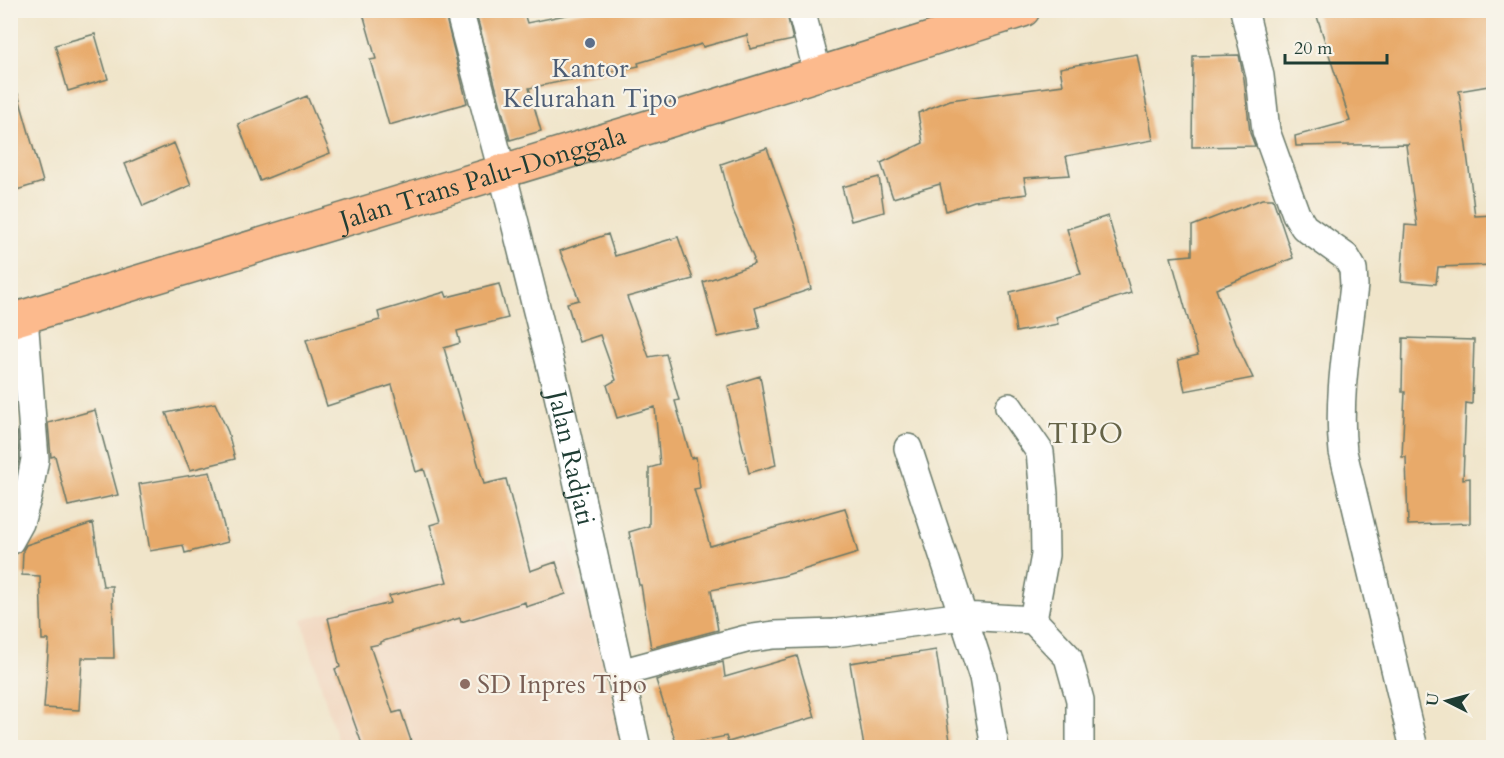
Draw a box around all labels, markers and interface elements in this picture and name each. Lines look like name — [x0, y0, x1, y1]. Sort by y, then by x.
scale bar — [1285, 27, 1387, 65]
marker: Kantor Kelurahan Tipo — [583, 36, 597, 50]
text: 20 m — [1294, 36, 1333, 61]
place label: Kantor Kelurahan Tipo — [503, 51, 677, 116]
street label: Jalan Trans Palu-Donggala — [332, 118, 630, 239]
street label: Jalan Radjati — [539, 383, 604, 529]
district label: TIPO — [1048, 415, 1124, 453]
place label: SD Inpres Tipo — [477, 667, 647, 702]
north arrow — [1417, 671, 1477, 731]
marker: SD Inpres Tipo — [458, 677, 472, 691]
text: U — [1421, 692, 1445, 707]

